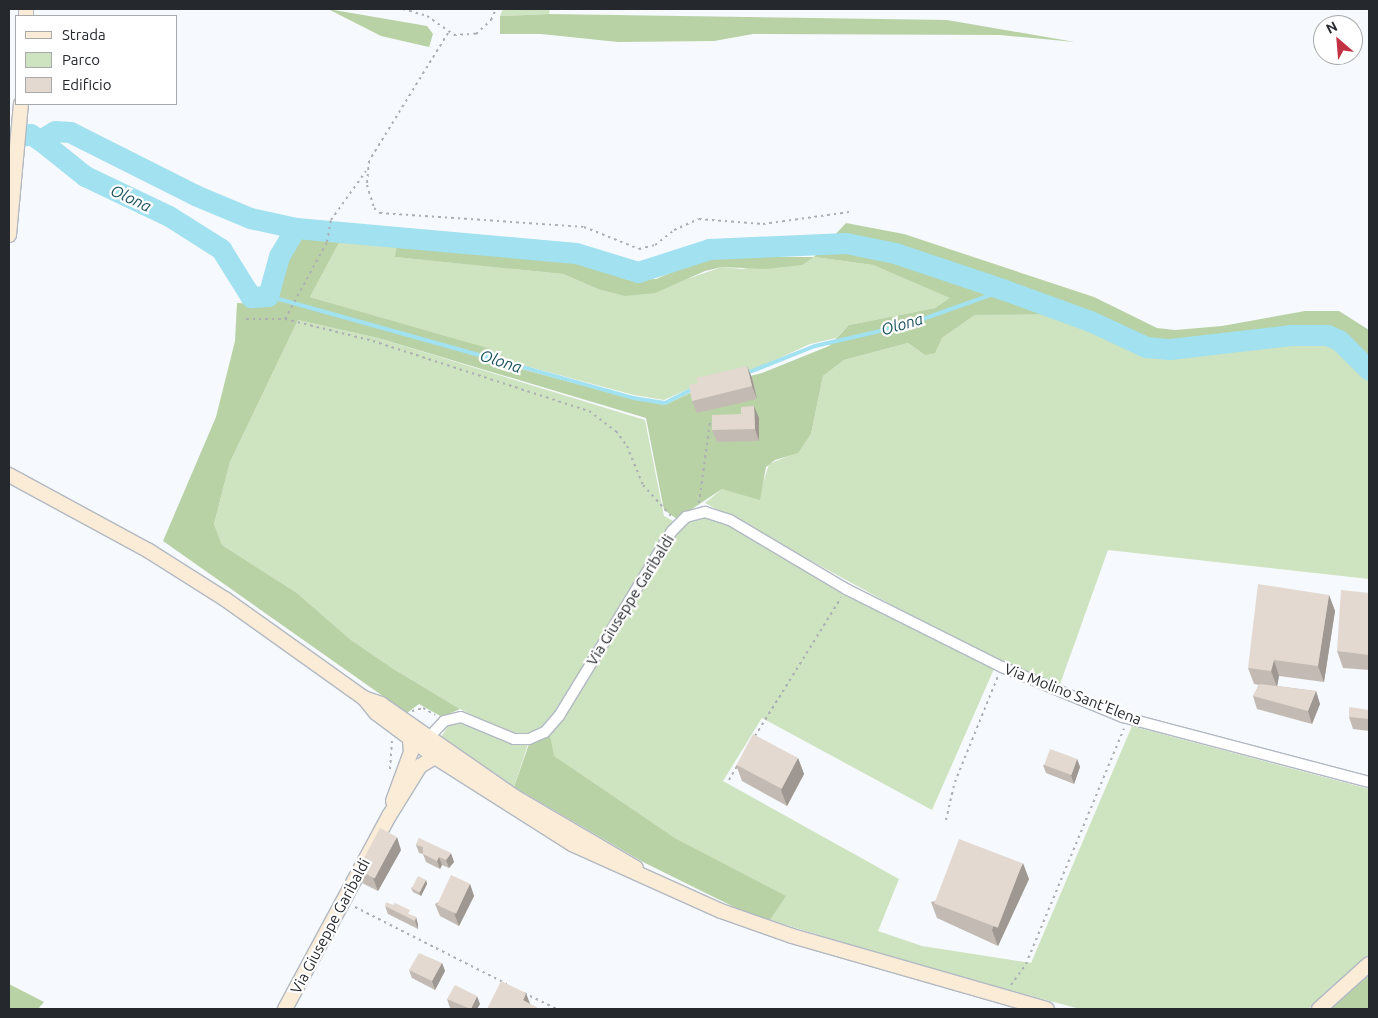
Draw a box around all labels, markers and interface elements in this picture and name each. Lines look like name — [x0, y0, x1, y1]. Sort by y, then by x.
legend — [15, 15, 178, 105]
north arrow — [1313, 15, 1363, 65]
text: N — [1323, 18, 1340, 37]
text: Strada — [62, 26, 106, 43]
text: Parco — [62, 51, 100, 68]
text: Edificio — [62, 76, 111, 93]
water label: Olona — [108, 180, 154, 216]
water label: Olona — [879, 309, 925, 339]
water label: Olona — [478, 345, 524, 377]
street label: Via Giuseppe Garibaldi — [582, 531, 678, 669]
street label: Via Molino Sant'Elena — [1002, 660, 1144, 728]
street label: Via Giuseppe Garibaldi — [287, 855, 373, 997]

